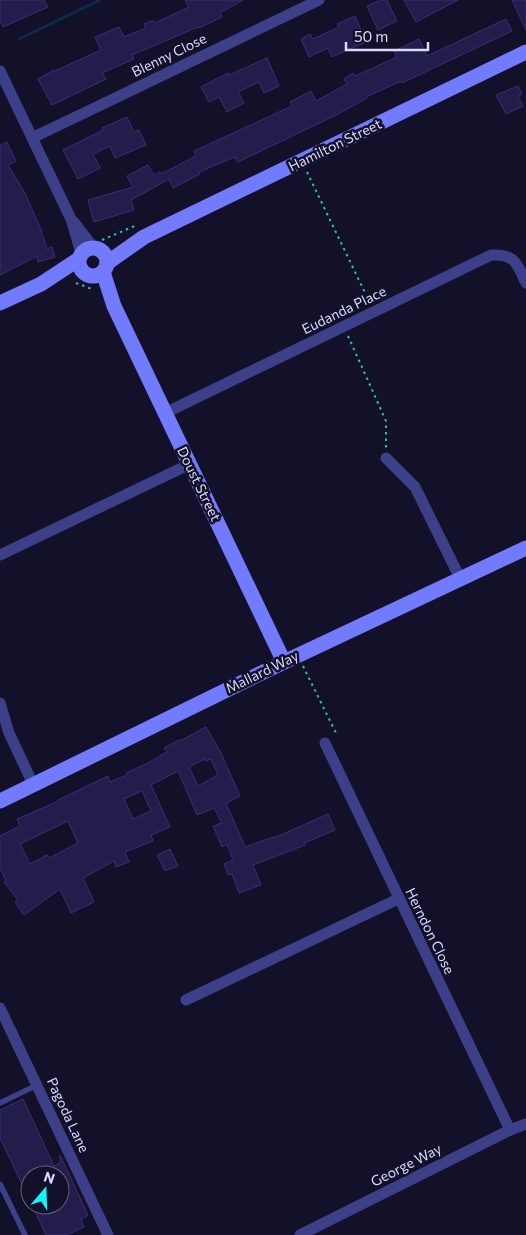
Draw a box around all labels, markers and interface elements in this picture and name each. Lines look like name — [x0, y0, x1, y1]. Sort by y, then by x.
scale bar — [346, 20, 428, 52]
text: 50 m — [354, 27, 388, 45]
street label: Blenny Close — [129, 29, 209, 80]
street label: Hamilton Street — [285, 115, 384, 174]
street label: Eudanda Place — [299, 282, 389, 337]
street label: Doust Street — [174, 444, 225, 524]
street label: Mallard Way — [223, 647, 301, 697]
street label: Herndon Close — [402, 885, 459, 977]
street label: Pagoda Lane — [44, 1075, 93, 1155]
street label: George Way — [368, 1139, 444, 1190]
north arrow — [20, 1165, 70, 1215]
text: N — [42, 1167, 57, 1187]

